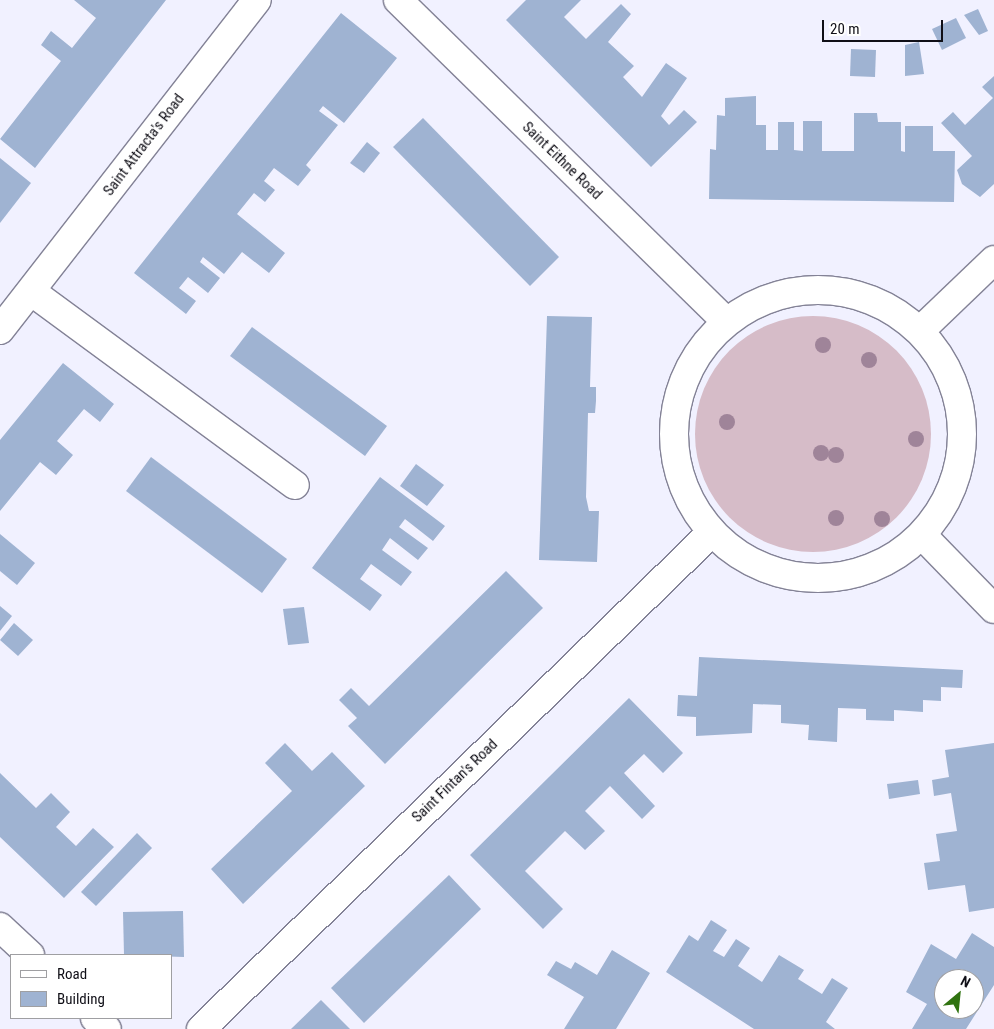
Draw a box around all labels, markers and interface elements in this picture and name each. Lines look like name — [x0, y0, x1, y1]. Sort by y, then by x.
scale bar — [824, 10, 945, 42]
text: 20 m — [830, 20, 860, 38]
street label: Saint Attracta's Road — [100, 91, 188, 199]
street label: Saint Eithne Road — [518, 118, 606, 204]
street label: Saint Fintan's Road — [408, 736, 502, 826]
legend — [10, 954, 172, 1019]
text: Road — [57, 965, 87, 983]
north arrow — [934, 969, 984, 1019]
text: N — [958, 973, 973, 991]
text: Building — [57, 990, 105, 1008]

